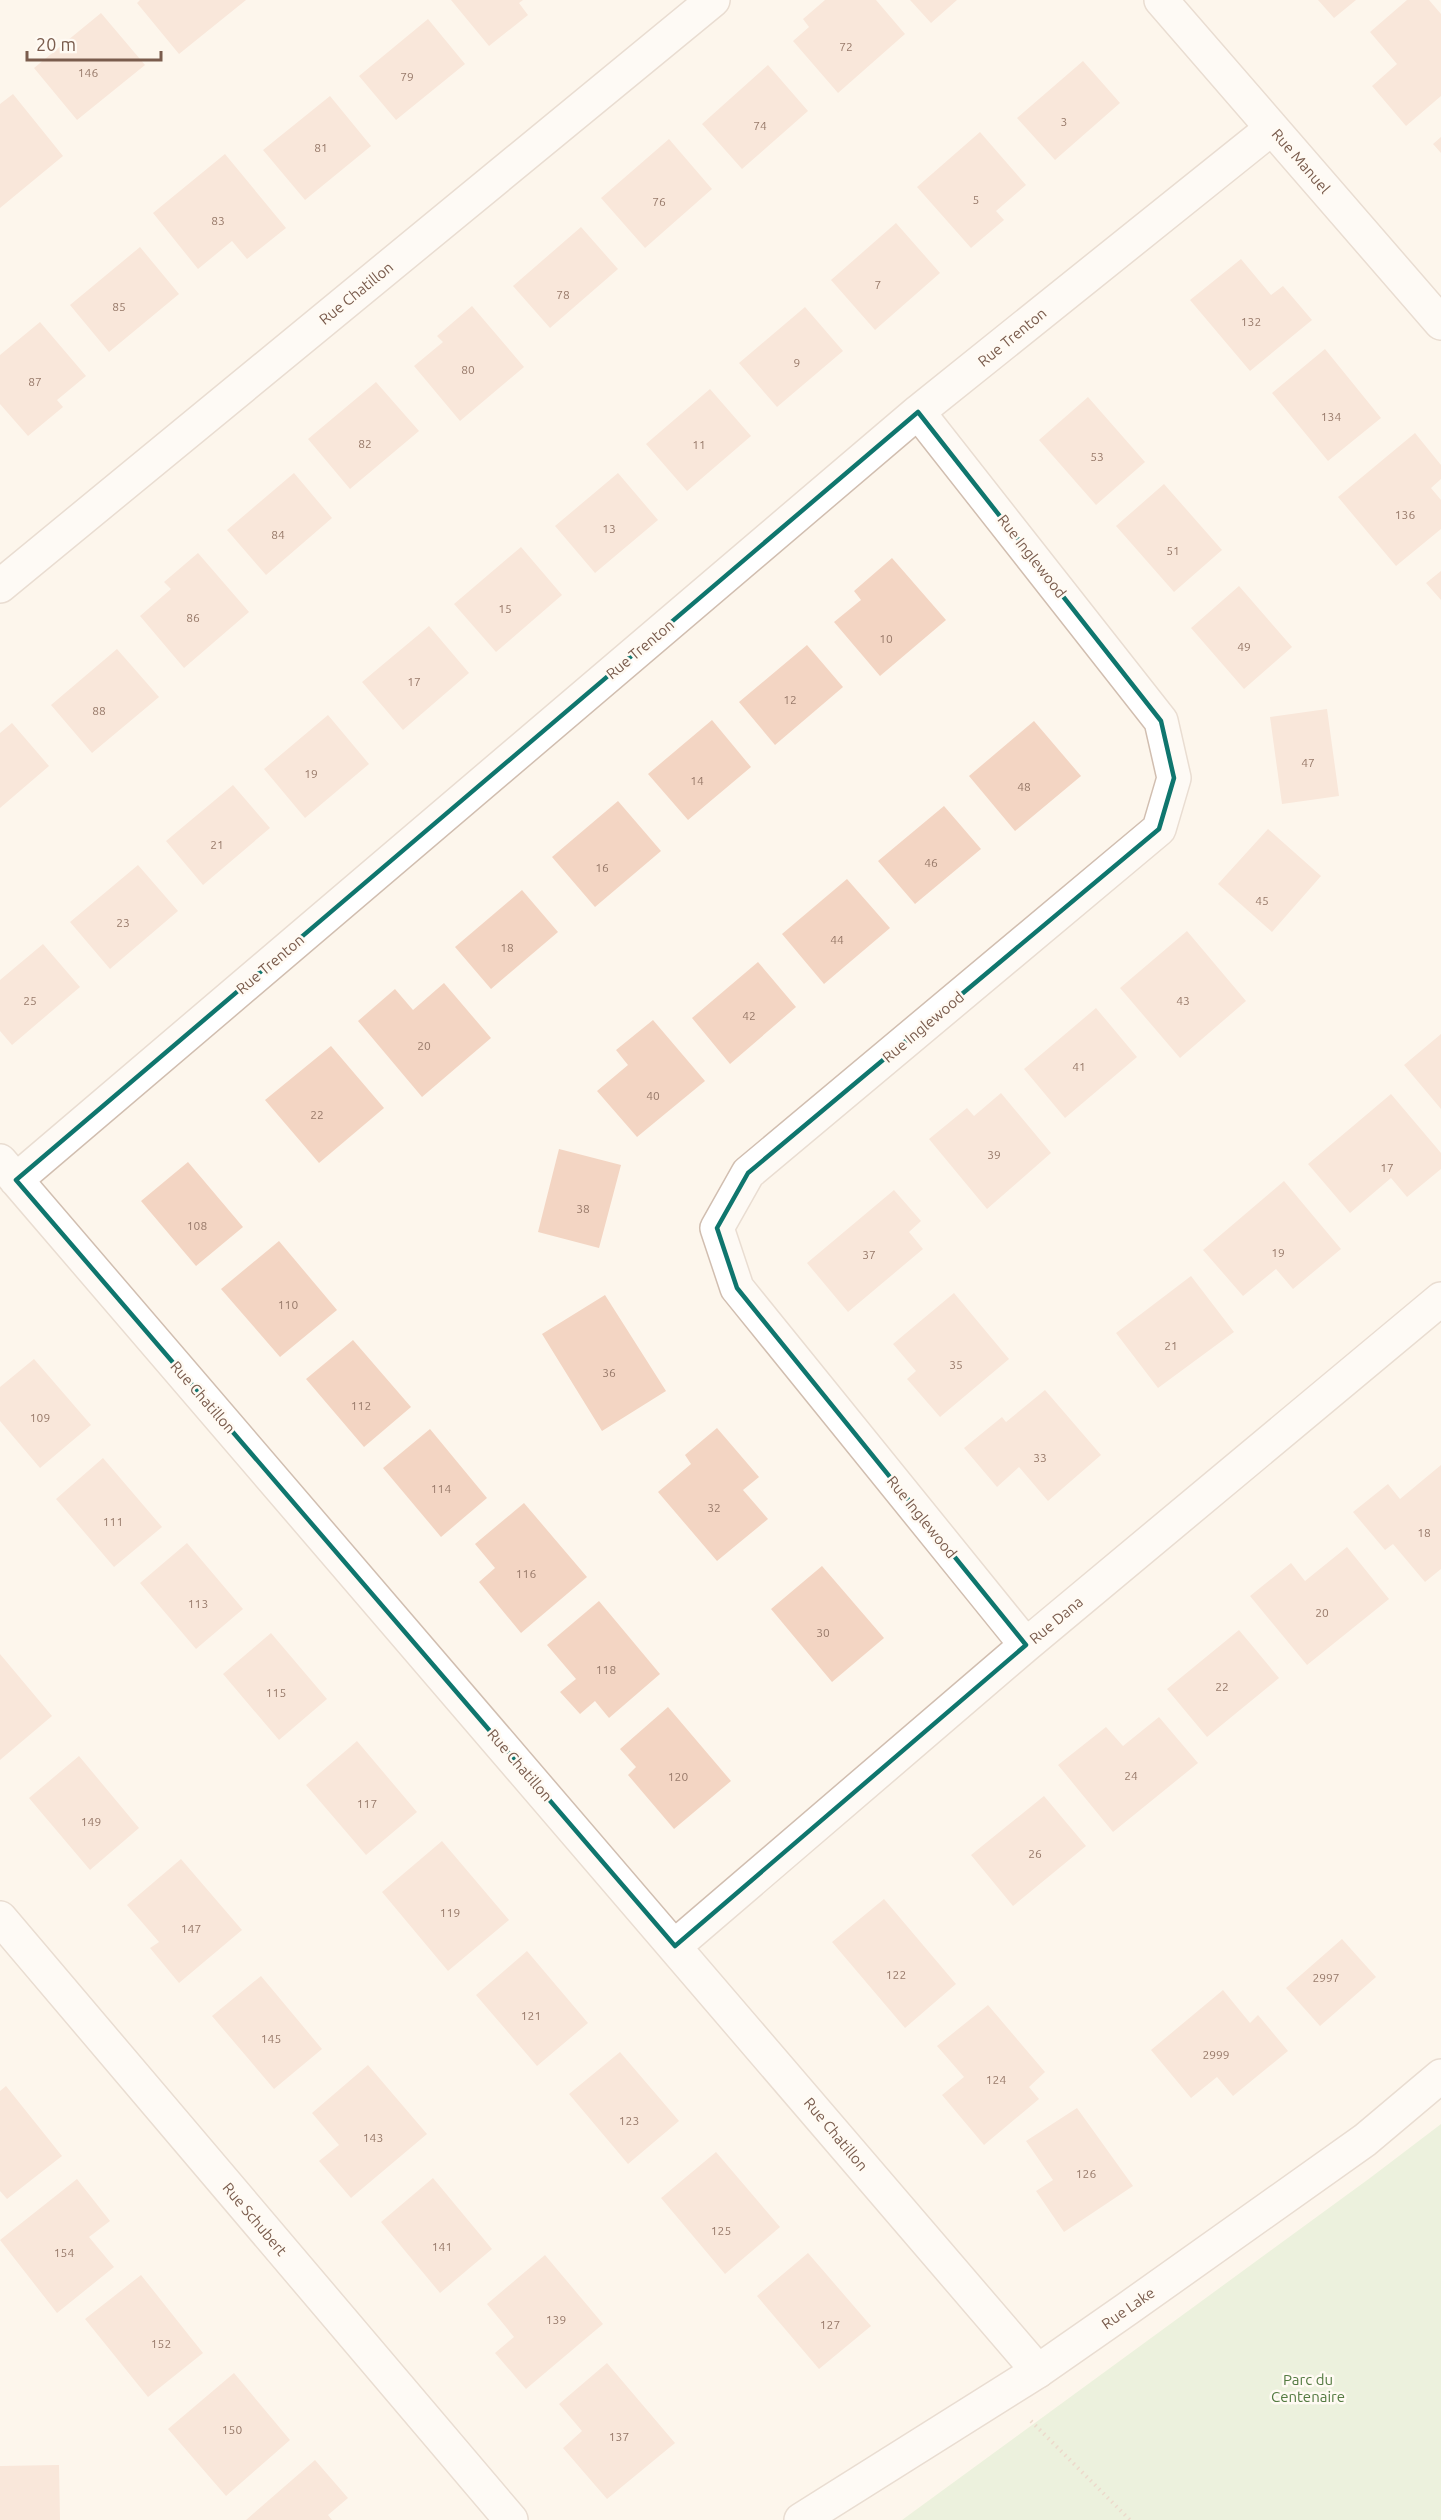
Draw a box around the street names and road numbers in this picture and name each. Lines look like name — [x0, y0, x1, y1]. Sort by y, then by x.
street label: Rue Manuel — [1268, 125, 1334, 197]
street label: Rue Chatillon — [316, 258, 396, 328]
street label: Rue Trenton — [974, 304, 1050, 370]
street label: Rue Inglewood — [994, 511, 1070, 601]
street label: Rue Trenton — [603, 616, 677, 682]
street label: Rue Trenton — [233, 931, 307, 997]
street label: Rue Inglewood — [879, 988, 967, 1066]
street label: Rue Chatillon — [167, 1358, 239, 1436]
street label: Rue Inglewood — [884, 1472, 960, 1562]
street label: Rue Dana — [1026, 1593, 1086, 1647]
street label: Rue Chatillon — [484, 1726, 556, 1804]
street label: Rue Chatillon — [801, 2094, 871, 2174]
street label: Rue Schubert — [219, 2179, 291, 2259]
street label: Rue Lake — [1098, 2284, 1158, 2332]

